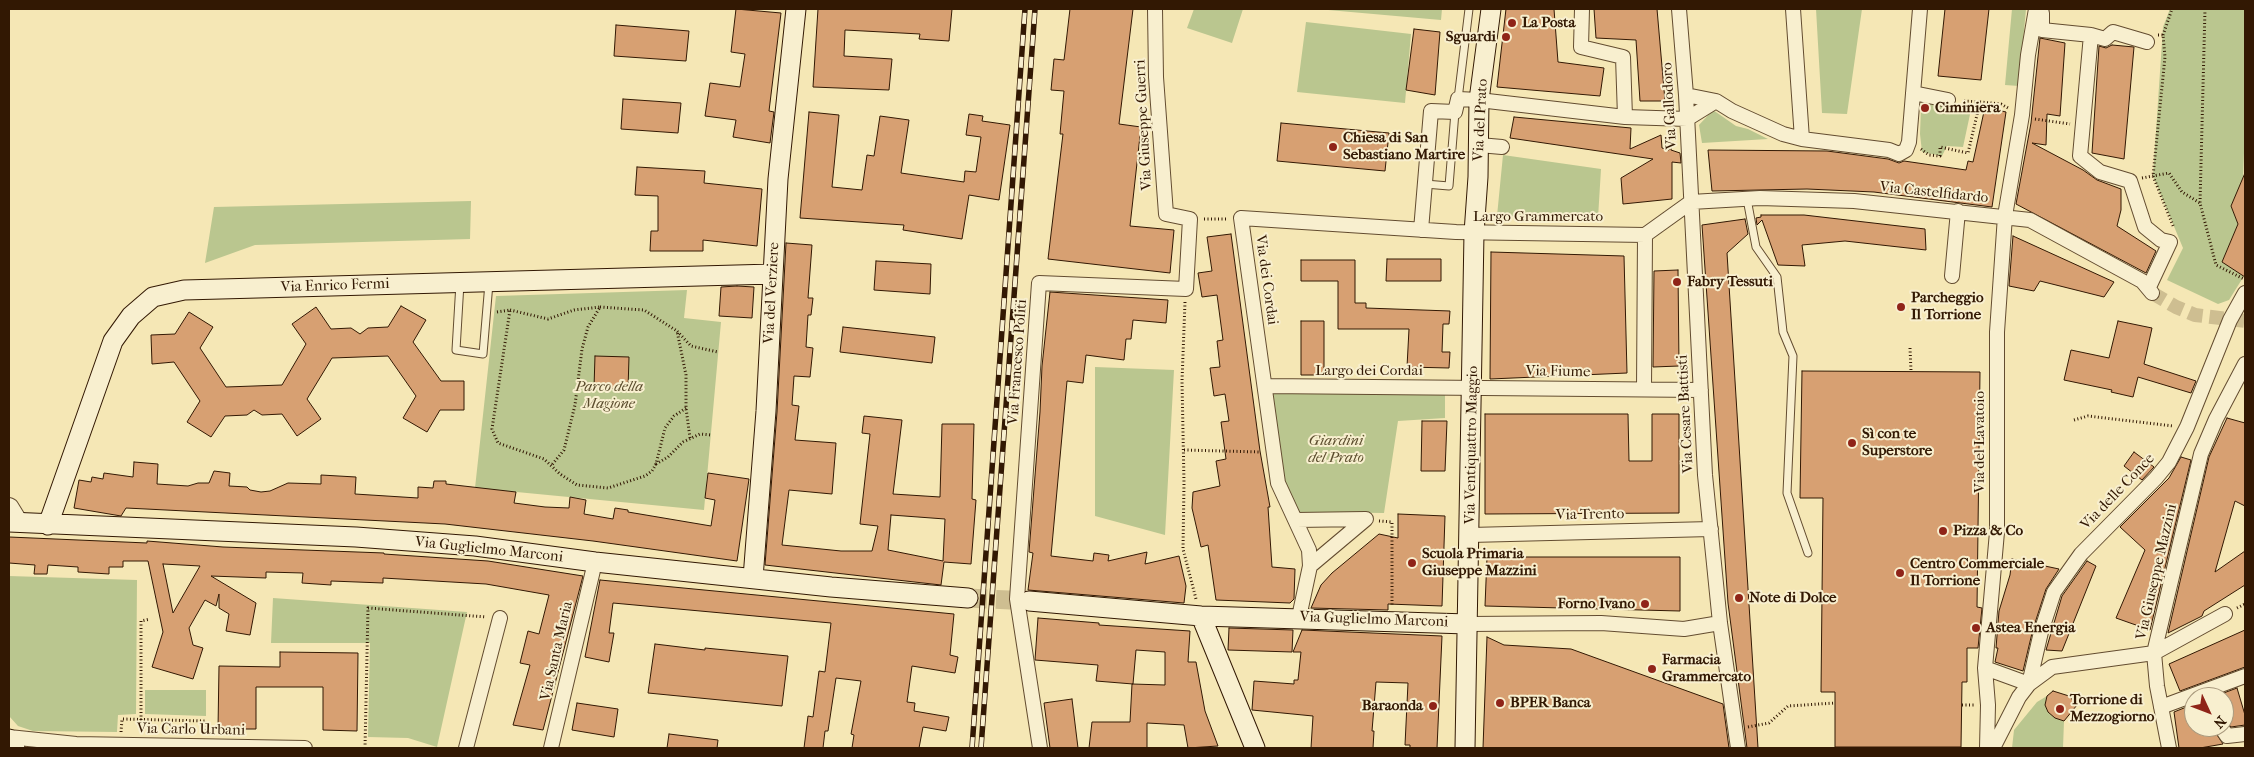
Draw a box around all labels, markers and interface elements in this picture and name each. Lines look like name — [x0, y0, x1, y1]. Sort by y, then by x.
place label: La Posta — [1522, 14, 1575, 32]
marker: La Posta — [1506, 17, 1518, 29]
place label: Sguardi — [1446, 28, 1496, 46]
marker: Sguardi — [1500, 31, 1512, 43]
street label: Via Giuseppe Guerri — [1132, 59, 1156, 191]
street label: Via Gallodoro — [1659, 62, 1681, 150]
street label: Via del Prato — [1470, 78, 1492, 162]
place label: Ciminiera — [1935, 99, 2000, 117]
marker: Ciminiera — [1919, 102, 1931, 114]
place label: Chiesa di San Sebastiano Martire — [1343, 129, 1465, 164]
marker: Chiesa di San Sebastiano Martire — [1327, 141, 1339, 153]
street label: Via Castelfidardo — [1879, 178, 1989, 208]
street label: Largo Grammercato — [1473, 208, 1603, 226]
street label: Via dei Cordai — [1251, 234, 1281, 326]
street label: Via del Verziere — [760, 242, 784, 344]
place label: Fabry Tessuti — [1687, 273, 1773, 291]
street label: Via Enrico Fermi — [280, 275, 390, 297]
marker: Fabry Tessuti — [1671, 276, 1683, 288]
place label: Parcheggio Il Torrione — [1911, 289, 1984, 324]
street label: Via Francesco Politi — [1005, 299, 1031, 425]
marker: Parcheggio Il Torrione — [1895, 301, 1907, 313]
street label: Via Cesare Battisti — [1674, 354, 1698, 474]
street label: Largo dei Cordai — [1315, 362, 1423, 380]
street label: Via Fiume — [1525, 362, 1591, 382]
street label: Via Ventiquattro Maggio — [1462, 366, 1482, 524]
park label: Parco della Magione — [575, 378, 643, 413]
street label: Via del Lavatoio — [1971, 391, 1989, 493]
place label: Sì con te Superstore — [1862, 425, 1932, 460]
park label: Giardini del Prato — [1308, 432, 1364, 467]
marker: Sì con te Superstore — [1846, 437, 1858, 449]
street label: Via delle Conce — [2077, 450, 2159, 534]
street label: Via Giuseppe Mazzini — [2133, 502, 2181, 642]
street label: Via Trento — [1556, 505, 1624, 525]
place label: Pizza & Co — [1953, 522, 2023, 540]
marker: Pizza & Co — [1937, 525, 1949, 537]
street label: Via Guglielmo Marconi — [414, 533, 564, 567]
place label: Scuola Primaria Giuseppe Mazzini — [1422, 545, 1537, 580]
place label: Centro Commerciale Il Torrione — [1910, 555, 2044, 590]
marker: Scuola Primaria Giuseppe Mazzini — [1406, 557, 1418, 569]
marker: Centro Commerciale Il Torrione — [1894, 567, 1906, 579]
place label: Note di Dolce — [1749, 589, 1836, 607]
marker: Note di Dolce — [1733, 592, 1745, 604]
place label: Forno Ivano — [1558, 595, 1635, 613]
marker: Forno Ivano — [1639, 598, 1651, 610]
street label: Via Santa Maria — [537, 600, 577, 702]
street label: Via Guglielmo Marconi — [1299, 608, 1449, 632]
place label: Astea Energia — [1986, 619, 2075, 637]
marker: Astea Energia — [1970, 622, 1982, 634]
place label: Farmacia Grammercato — [1662, 651, 1751, 686]
marker: Farmacia Grammercato — [1646, 663, 1658, 675]
north arrow — [2184, 687, 2234, 737]
place label: Torrione di Mezzogiorno — [2070, 691, 2154, 726]
place label: BPER Banca — [1510, 694, 1591, 712]
place label: Baraonda — [1362, 697, 1423, 715]
marker: BPER Banca — [1494, 697, 1506, 709]
marker: Baraonda — [1427, 700, 1439, 712]
marker: Torrione di Mezzogiorno — [2054, 703, 2066, 715]
text: N — [2210, 712, 2229, 732]
street label: Via Carlo Urbani — [137, 720, 245, 740]

